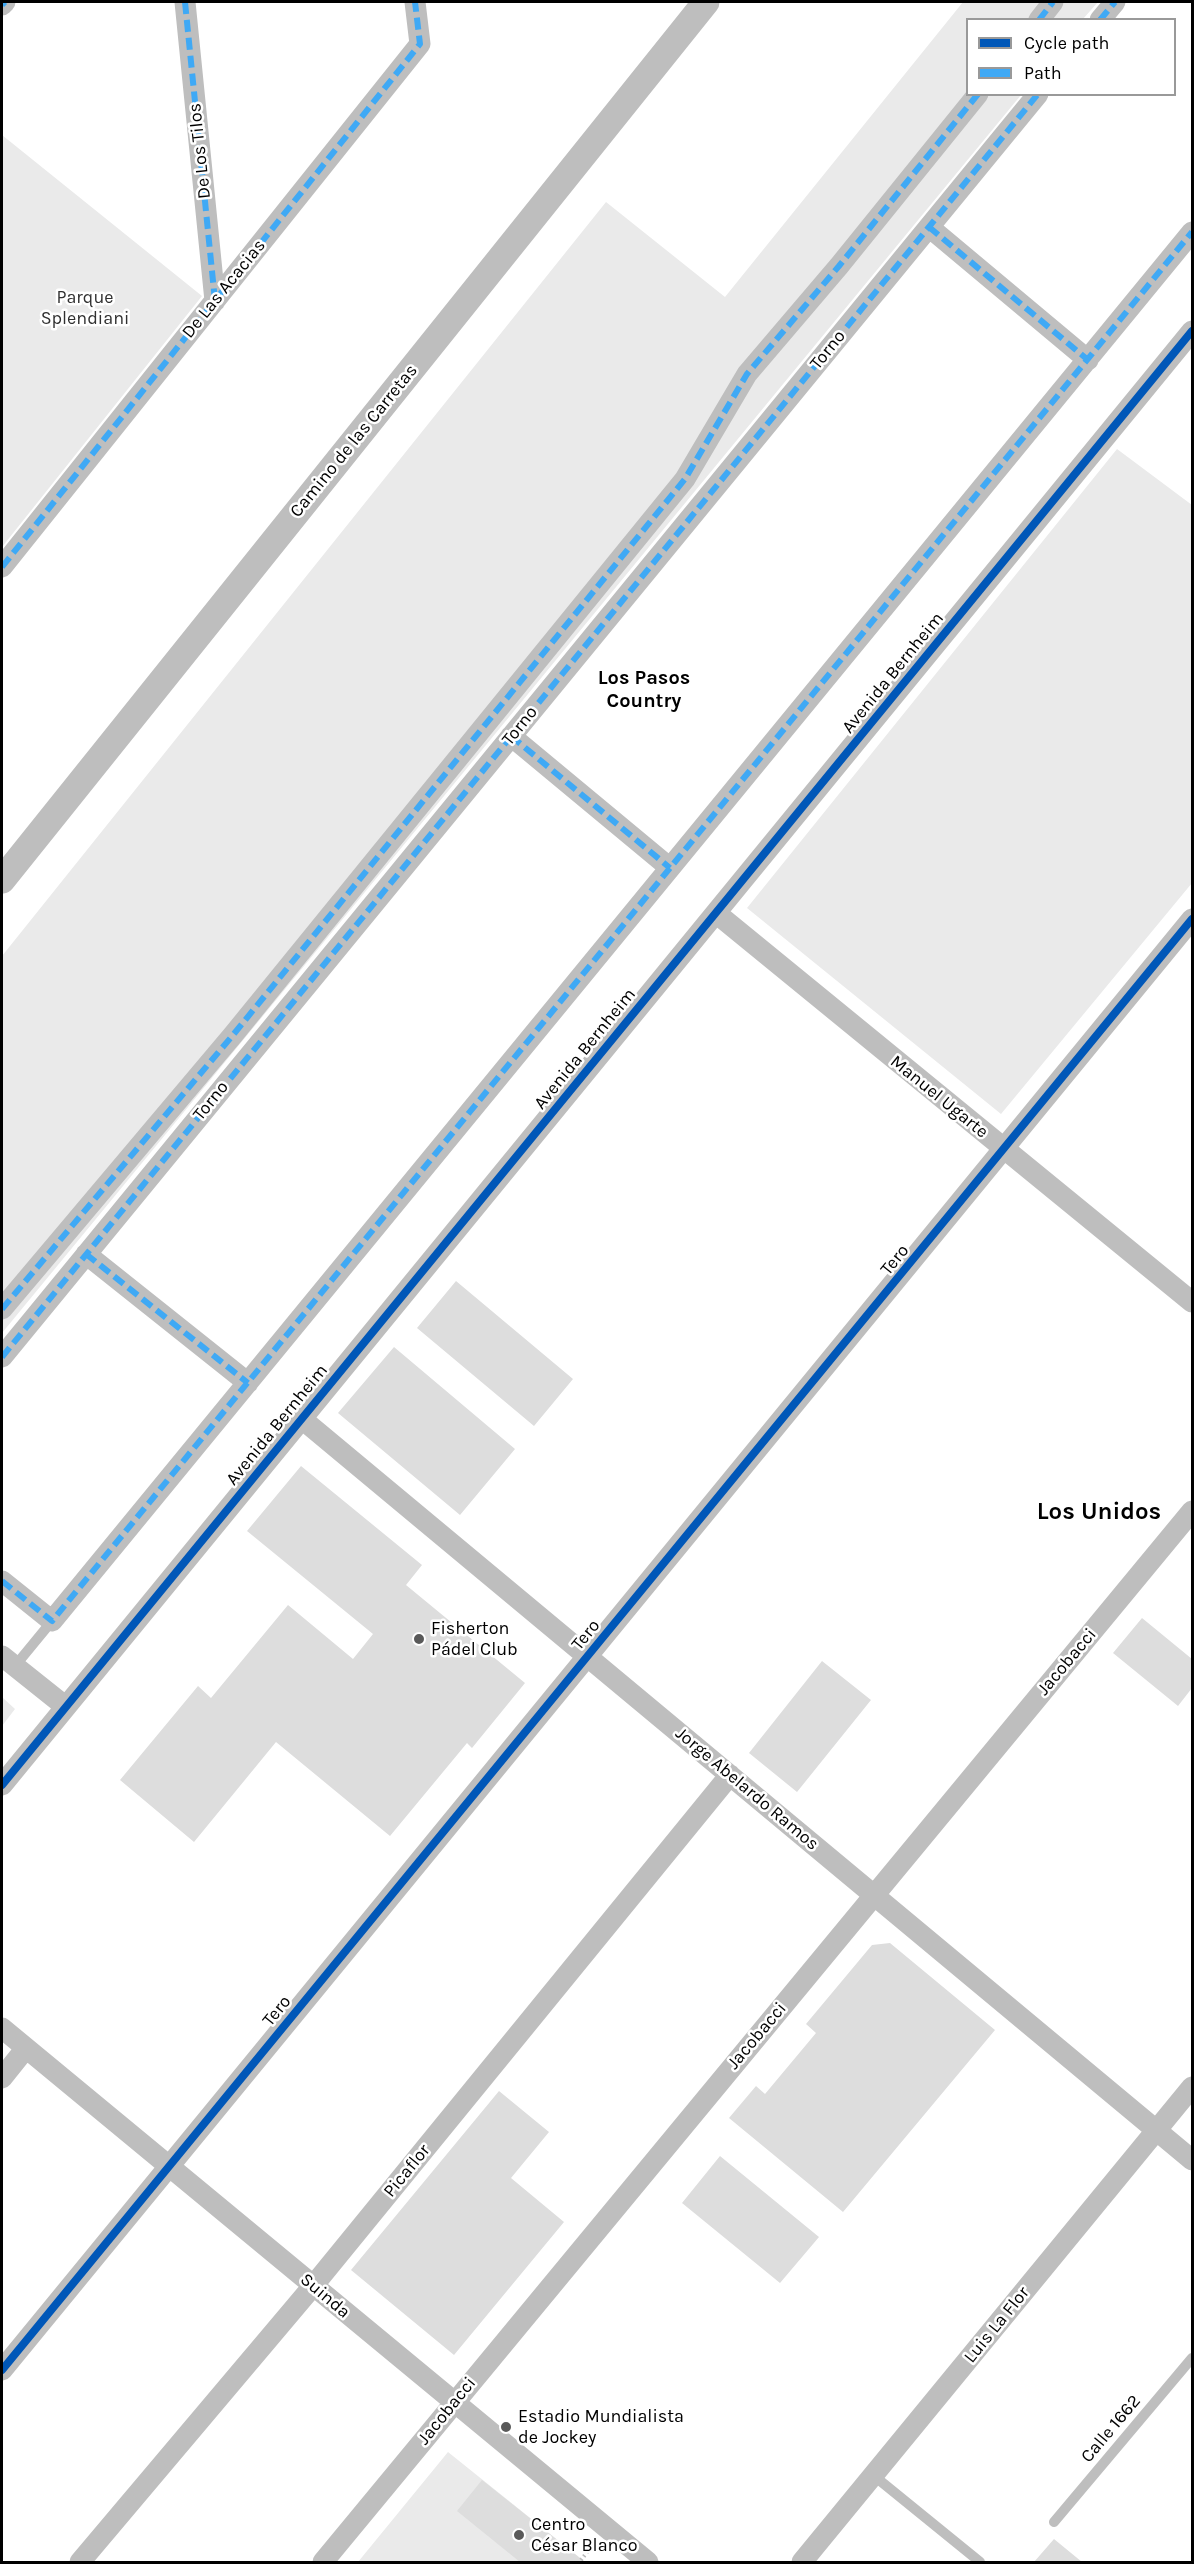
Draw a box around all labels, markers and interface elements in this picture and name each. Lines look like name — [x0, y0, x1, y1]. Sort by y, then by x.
legend — [966, 18, 1176, 96]
text: Cycle path — [1024, 32, 1109, 54]
text: Path — [1024, 62, 1062, 84]
street label: De Los Tilos — [184, 102, 216, 200]
street label: De Las Acacias — [178, 235, 270, 343]
park label: Parque Splendiani — [41, 287, 129, 330]
street label: Torno — [806, 326, 850, 374]
street label: Camino de las Carretas — [286, 360, 422, 522]
street label: Avenida Bernheim — [838, 608, 948, 738]
district label: Los Pasos Country — [598, 666, 690, 713]
street label: Torno — [498, 702, 542, 750]
street label: Avenida Bernheim — [530, 984, 640, 1114]
street label: Manuel Ugarte — [886, 1051, 992, 1143]
street label: Torno — [189, 1077, 233, 1125]
street label: Tero — [876, 1240, 914, 1280]
street label: Avenida Bernheim — [222, 1360, 332, 1490]
district label: Los Unidos — [1037, 1498, 1161, 1526]
street label: Tero — [567, 1615, 605, 1655]
place label: Fisherton Pádel Club — [431, 1618, 518, 1660]
street label: Jacobacci — [1033, 1624, 1101, 1700]
marker: Fisherton Pádel Club — [412, 1632, 426, 1646]
street label: Jorge Abelardo Ramos — [671, 1723, 823, 1855]
street label: Tero — [258, 1991, 296, 2031]
street label: Jacobacci — [723, 1998, 791, 2074]
street label: Picaflor — [379, 2140, 435, 2202]
street label: Suinda — [296, 2269, 354, 2323]
street label: Luis La Flor — [960, 2283, 1034, 2367]
street label: Jacobacci — [413, 2373, 481, 2449]
street label: Calle 1662 — [1077, 2391, 1145, 2467]
place label: Estadio Mundialista de Jockey — [518, 2406, 684, 2448]
marker: Estadio Mundialista de Jockey — [499, 2420, 513, 2434]
place label: Centro César Blanco — [531, 2514, 638, 2556]
marker: Centro César Blanco — [512, 2528, 526, 2542]

